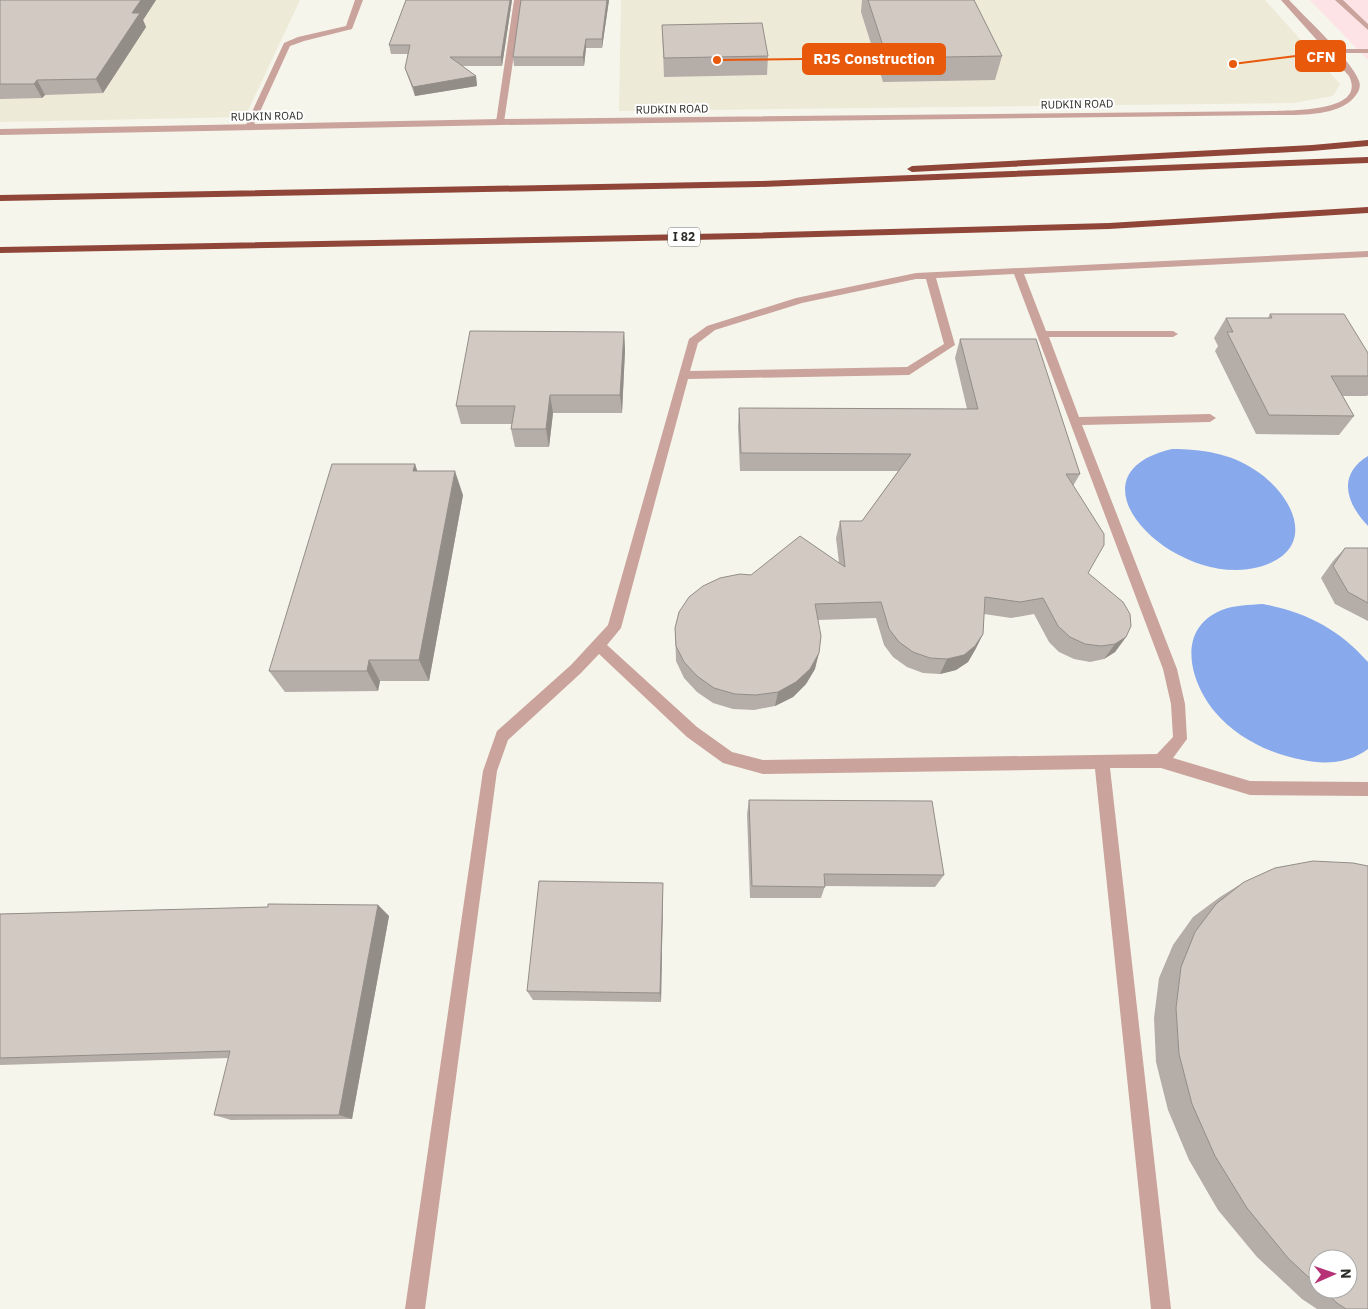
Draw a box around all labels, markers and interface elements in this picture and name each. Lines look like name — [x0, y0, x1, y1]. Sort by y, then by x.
callout: CFN — [1296, 41, 1345, 71]
callout: RJS Construction — [803, 44, 945, 74]
text: CFN — [1306, 47, 1336, 66]
text: RJS Construction — [813, 49, 935, 68]
street label: RUDKIN ROAD — [1041, 96, 1113, 112]
street label: RUDKIN ROAD — [636, 101, 708, 117]
street label: RUDKIN ROAD — [231, 108, 303, 124]
road number: I 82 — [668, 228, 700, 246]
north arrow — [1308, 1249, 1358, 1299]
text: N — [1337, 1268, 1355, 1279]

